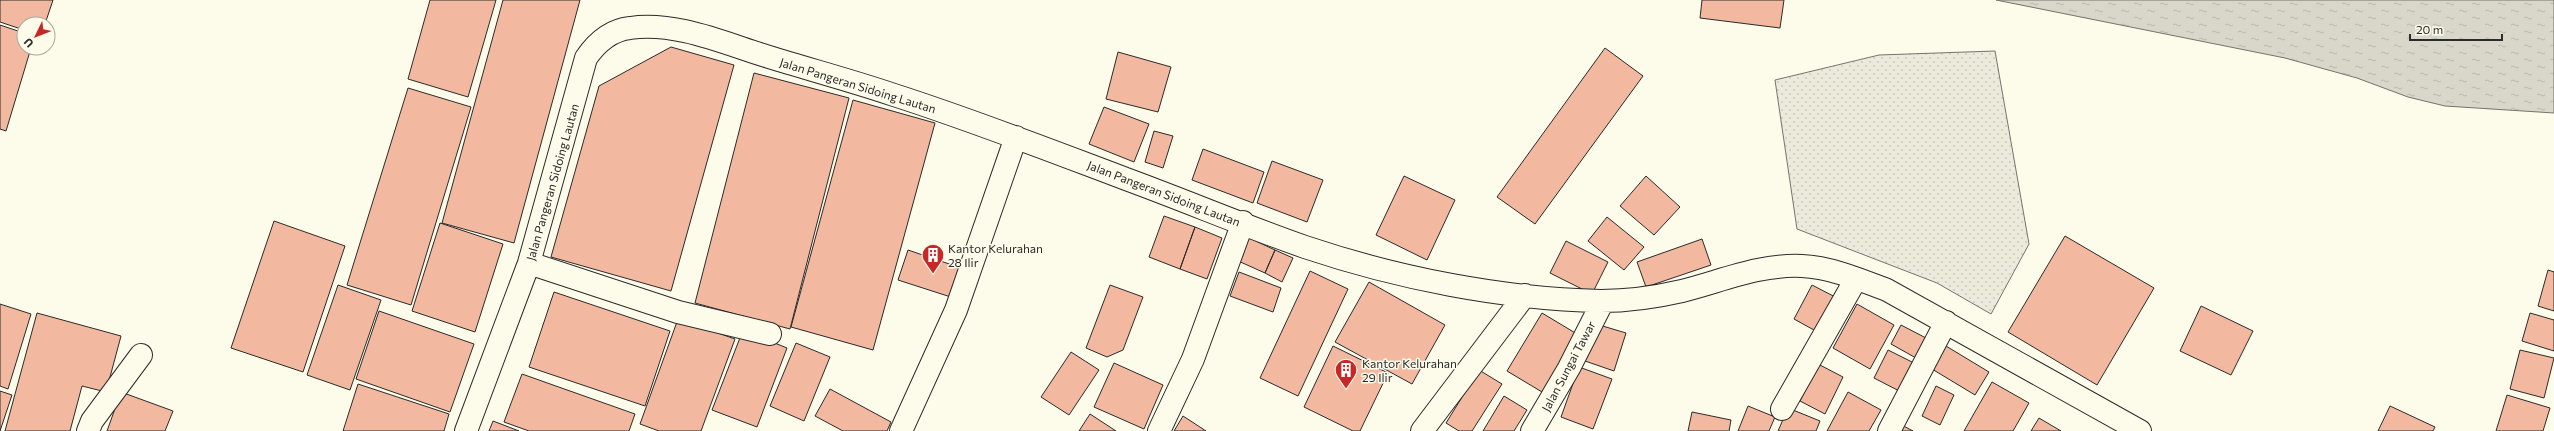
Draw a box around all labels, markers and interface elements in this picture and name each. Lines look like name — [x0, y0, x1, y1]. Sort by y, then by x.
north arrow — [16, 16, 56, 56]
scale bar — [2410, 16, 2502, 42]
text: 20 m — [2416, 22, 2443, 36]
text: U — [21, 36, 36, 51]
street label: Jalan Pangeran Sidoing Lautan — [778, 55, 938, 116]
street label: Jalan Pangeran Sidoing Lautan — [523, 102, 582, 262]
street label: Jalan Pangeran Sidoing Lautan — [1085, 157, 1242, 230]
place label: Kantor Kelurahan 28 Ilir — [948, 241, 1043, 269]
building icon: Kantor Kelurahan 28 Ilir — [920, 242, 946, 275]
street label: Jalan Sungai Tawar — [1538, 318, 1599, 414]
place label: Kantor Kelurahan 29 Ilir — [1362, 356, 1457, 384]
building icon: Kantor Kelurahan 29 Ilir — [1333, 357, 1359, 390]

